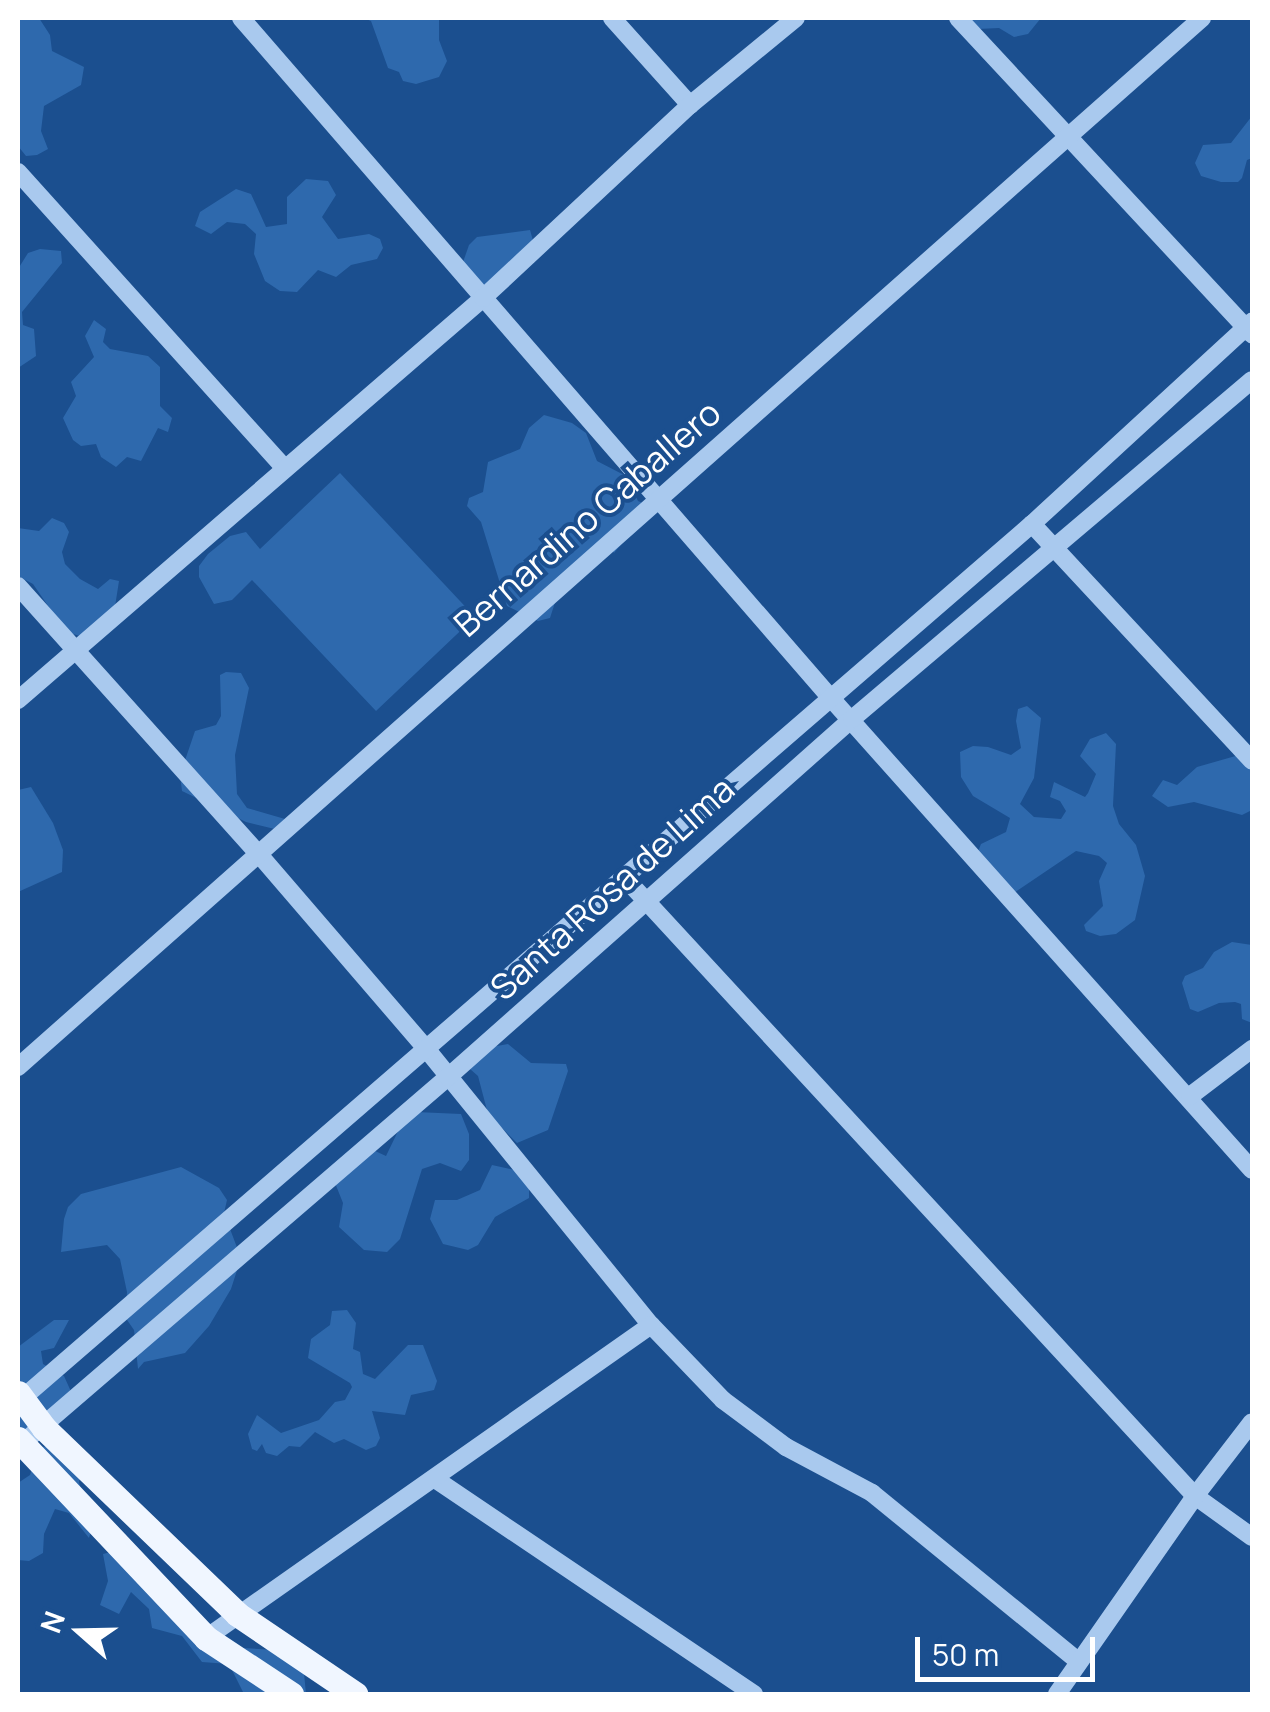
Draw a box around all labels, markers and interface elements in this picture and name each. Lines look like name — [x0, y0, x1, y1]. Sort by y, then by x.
street label: Bernardino Caballero — [445, 391, 729, 645]
street label: Santa Rosa de Lima — [482, 768, 742, 1008]
north arrow — [30, 1582, 130, 1682]
text: N — [31, 1606, 73, 1638]
scale bar — [920, 1617, 1100, 1679]
text: 50 m — [932, 1634, 999, 1675]

